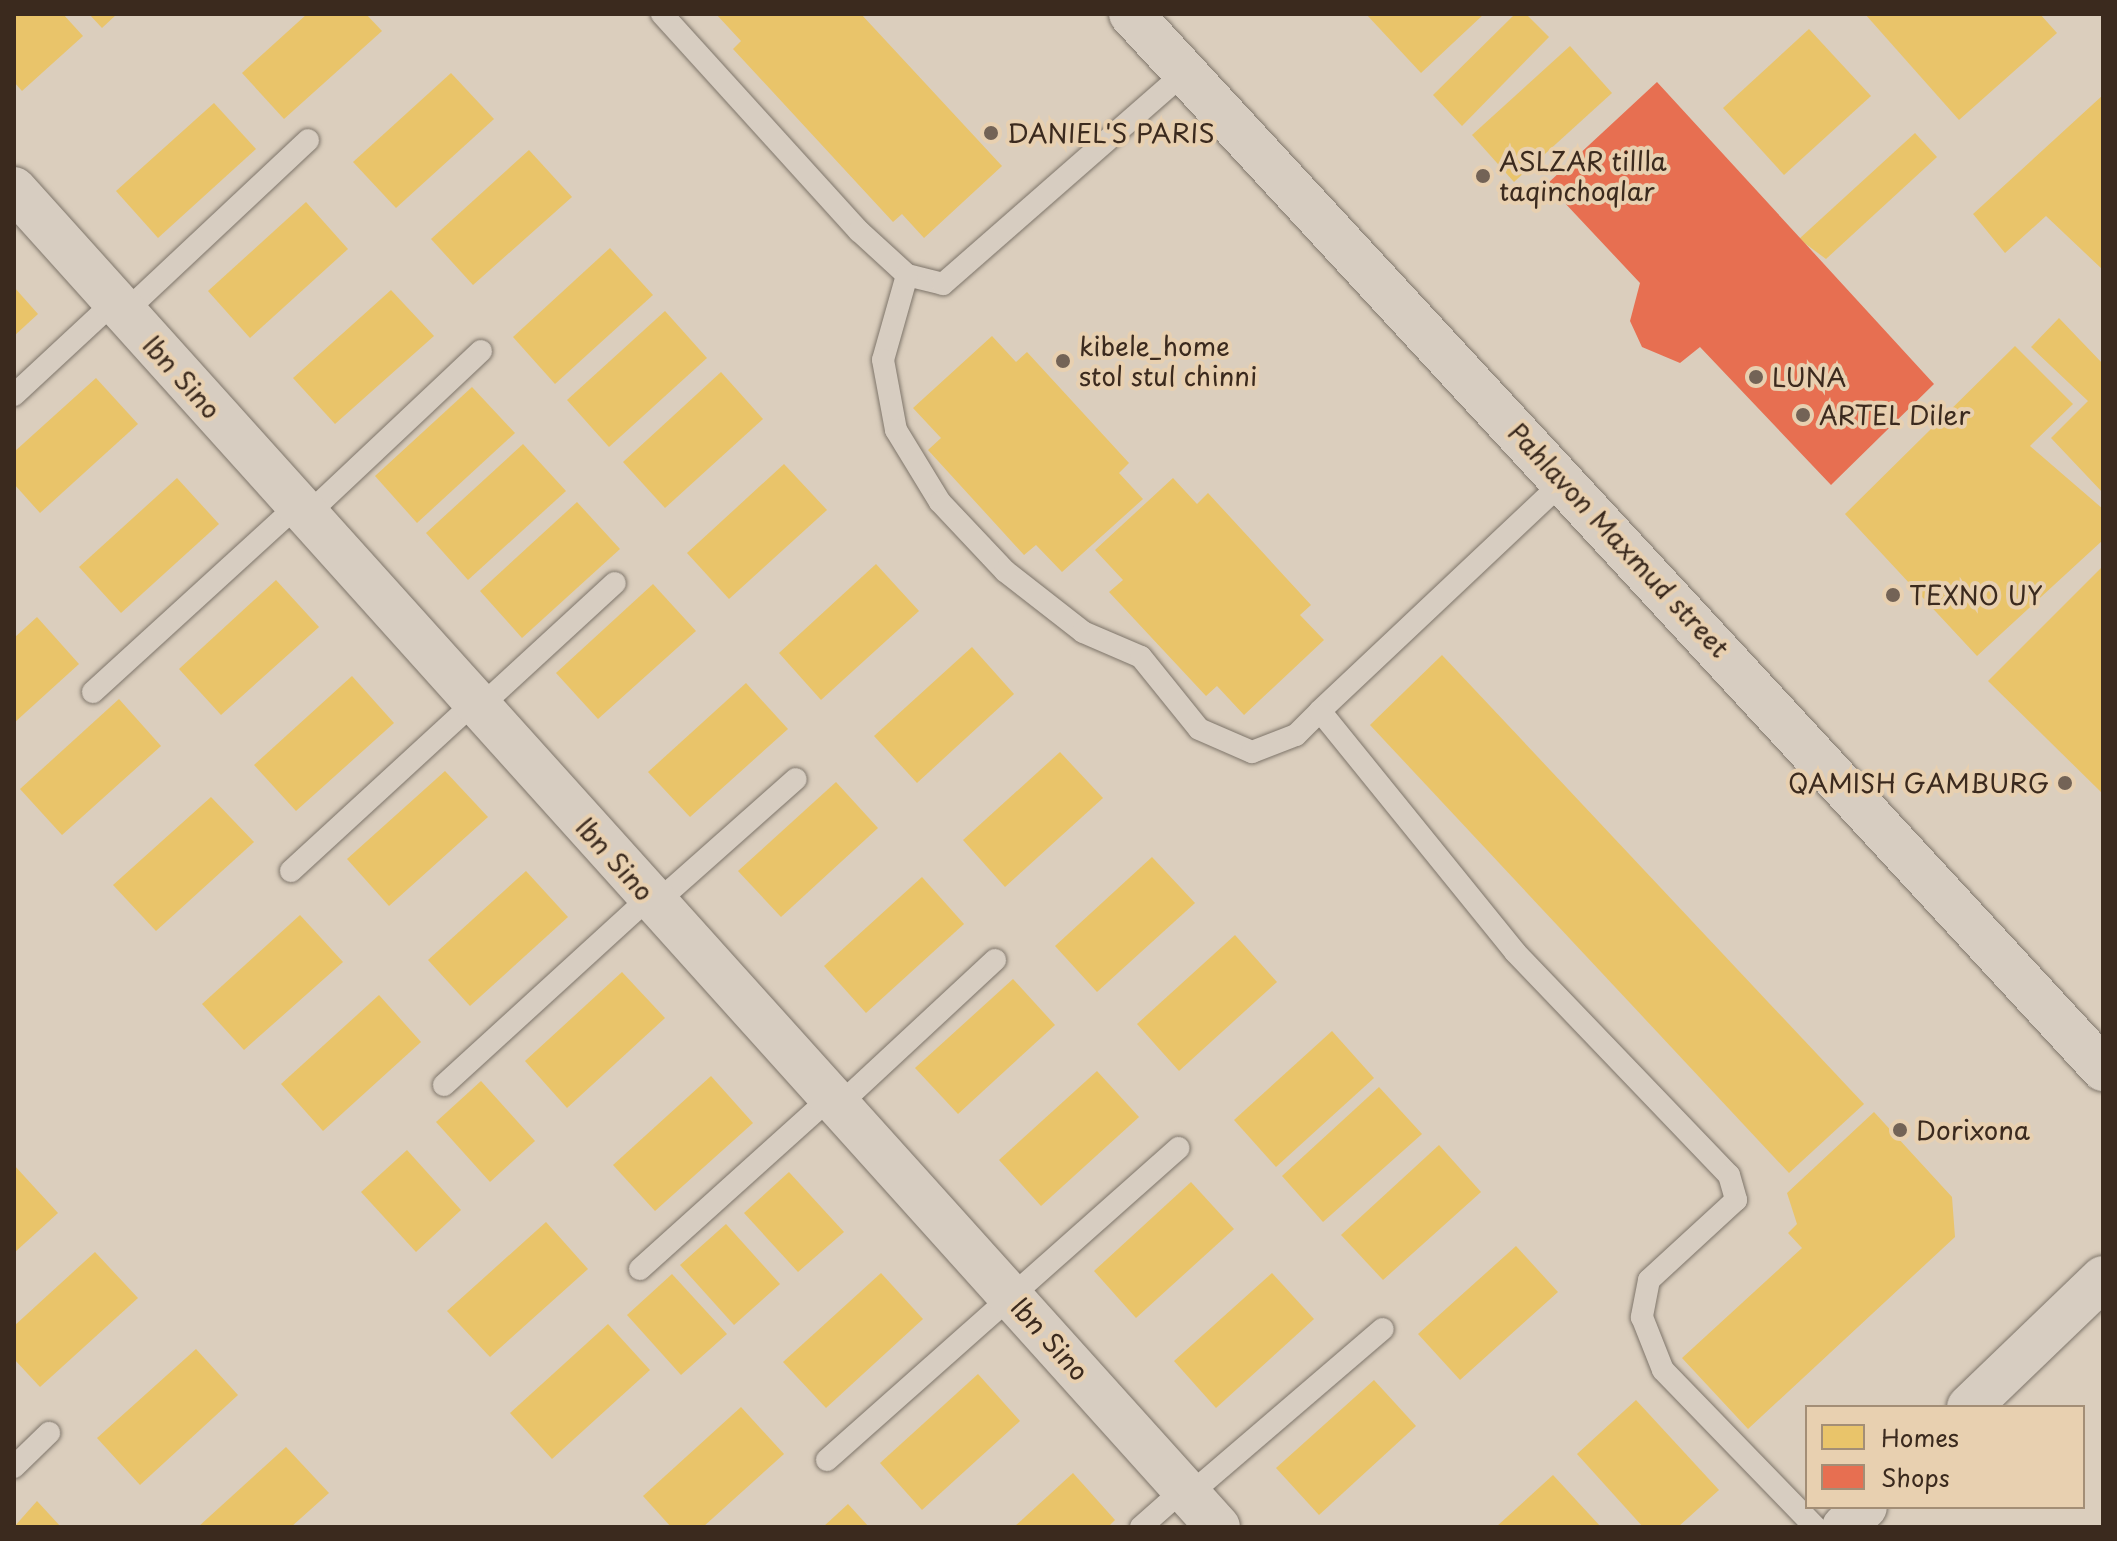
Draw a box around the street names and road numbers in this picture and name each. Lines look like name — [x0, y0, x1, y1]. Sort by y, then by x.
street label: Ibn Sino — [137, 329, 227, 425]
street label: Pahlavon Maxmud street — [1502, 416, 1736, 664]
street label: Ibn Sino — [570, 811, 660, 907]
street label: Ibn Sino — [1005, 1291, 1095, 1387]

